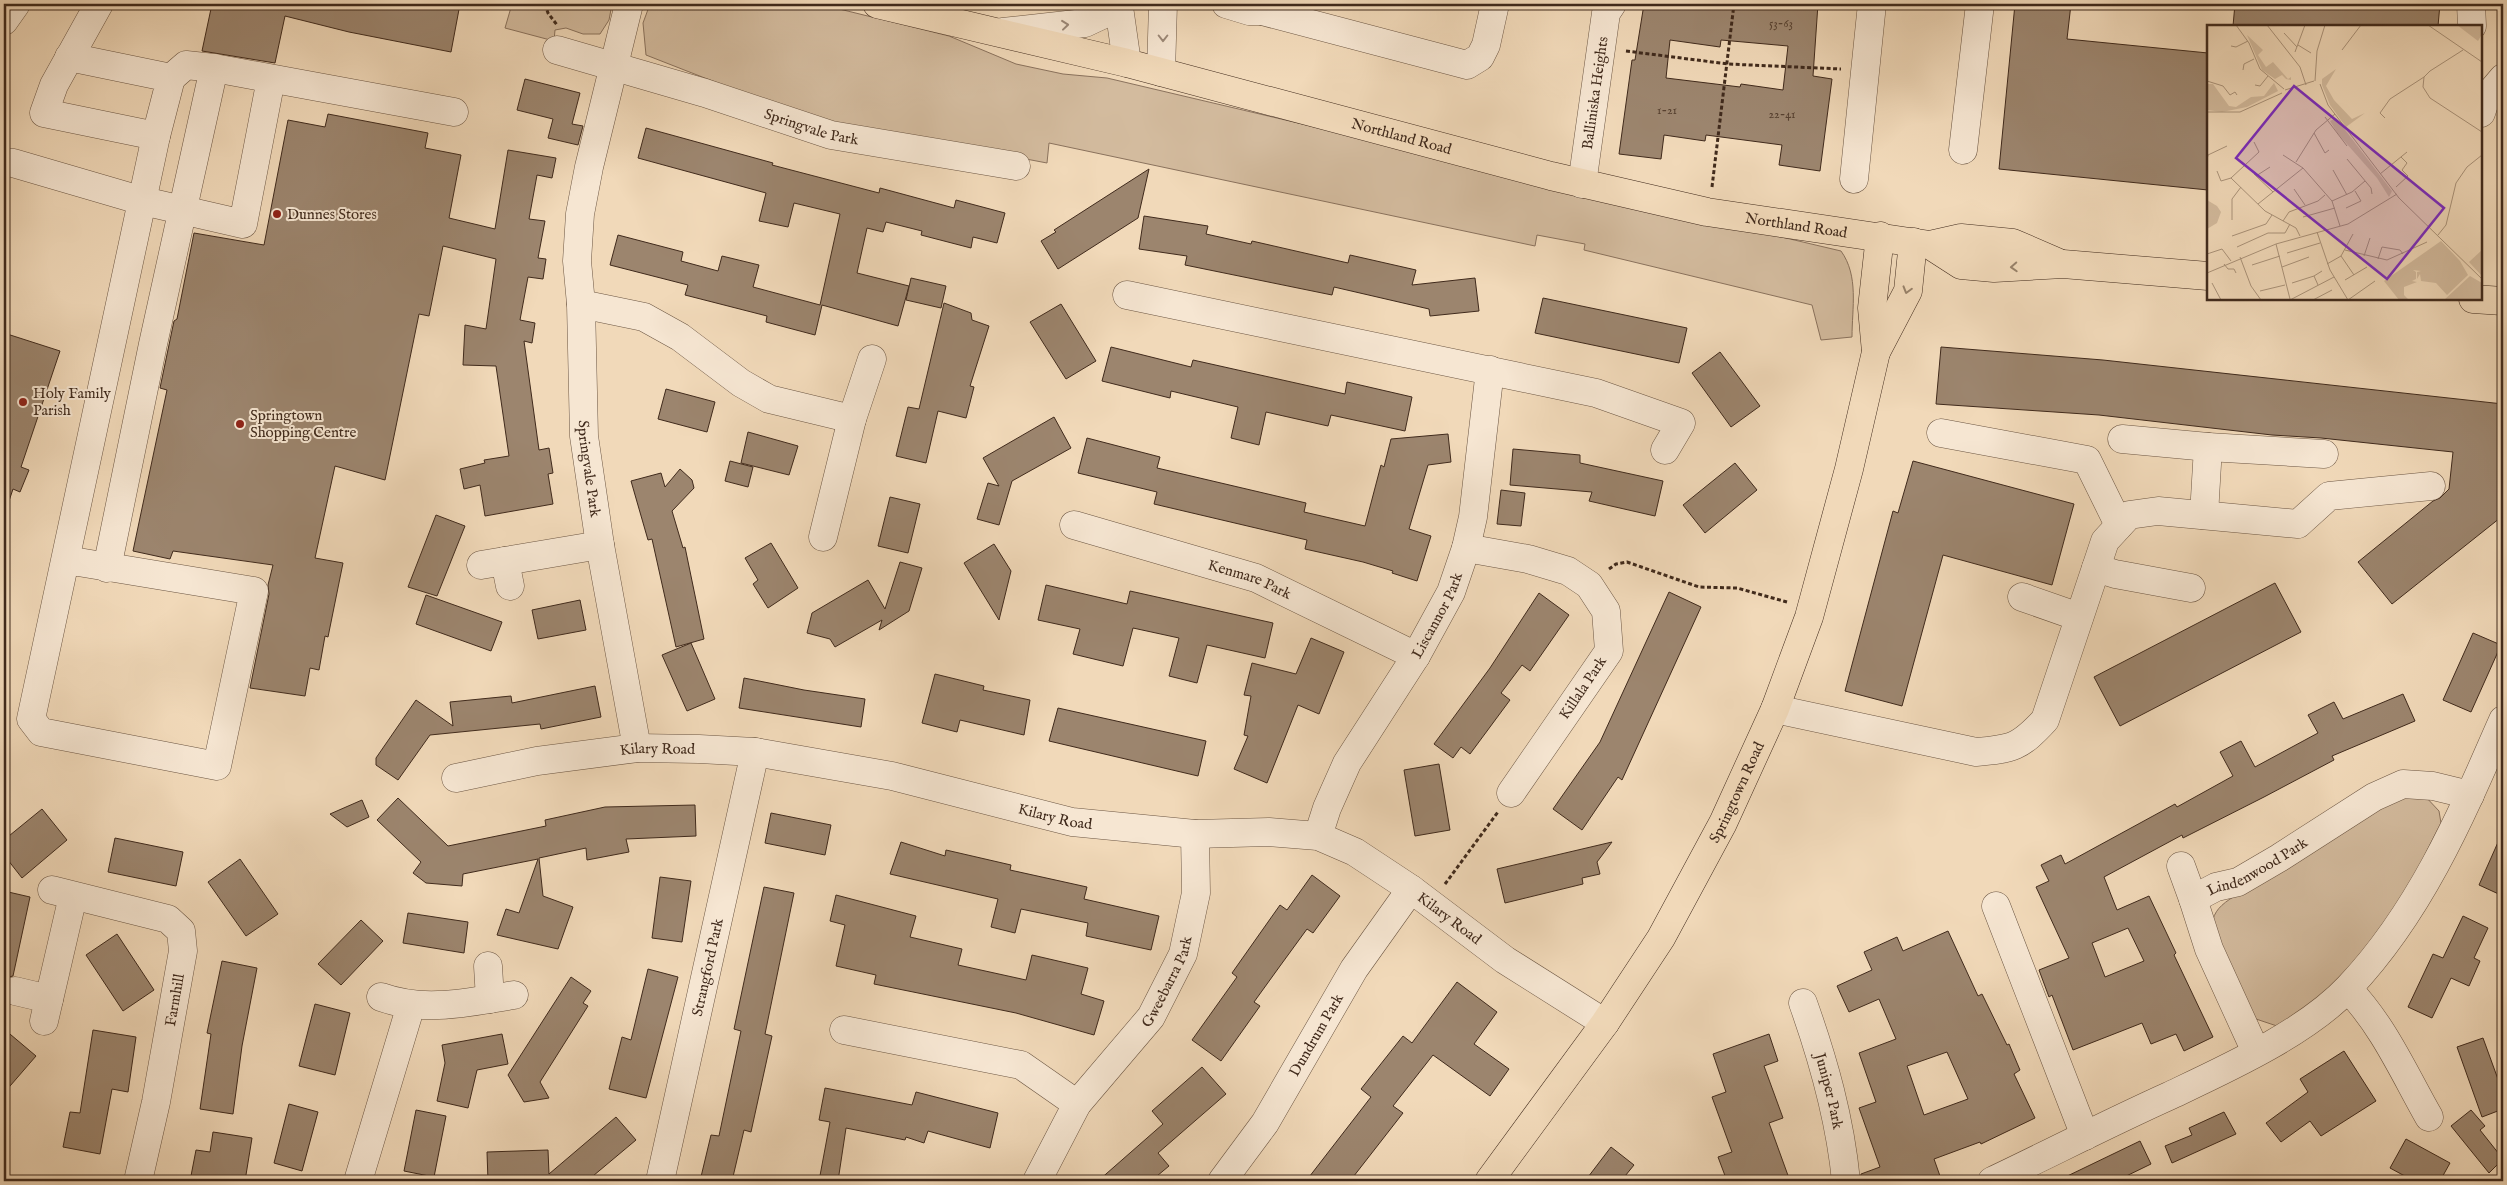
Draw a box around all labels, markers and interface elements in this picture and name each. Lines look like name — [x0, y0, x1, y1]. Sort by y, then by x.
house number: 53-63 — [1769, 16, 1793, 31]
one-way arrow — [1061, 20, 1069, 31]
inset map — [2207, 25, 2482, 300]
one-way arrow — [1158, 34, 1168, 42]
street label: Balliniska Heights — [1577, 35, 1612, 151]
house number: 1-21 — [1657, 103, 1677, 118]
street label: Springvale Park — [762, 104, 861, 149]
house number: 22-41 — [1768, 107, 1796, 122]
street label: Northland Road — [1349, 114, 1455, 159]
place label: Dunnes Stores — [287, 205, 377, 224]
marker: Dunnes Stores — [271, 208, 283, 220]
street label: Northland Road — [1744, 208, 1850, 242]
one-way arrow — [2010, 261, 2018, 272]
one-way arrow — [1902, 286, 1913, 294]
place label: Holy Family Parish — [33, 384, 112, 420]
marker: Holy Family Parish — [17, 396, 29, 408]
place label: Springtown Shopping Centre — [250, 406, 357, 442]
marker: Springtown Shopping Centre — [234, 418, 246, 430]
street label: Springvale Park — [574, 420, 605, 519]
street label: Kenmare Park — [1206, 555, 1296, 604]
street label: Liscannor Park — [1407, 569, 1467, 662]
street label: Killala Park — [1555, 652, 1612, 723]
street label: Kilary Road — [619, 738, 696, 760]
street label: Springtown Road — [1705, 738, 1769, 846]
street label: Kilary Road — [1016, 799, 1094, 834]
street label: Lindenwood Park — [2203, 832, 2312, 900]
street label: Kilary Road — [1414, 888, 1486, 949]
street label: Strangford Park — [687, 915, 728, 1018]
street label: Gweebarra Park — [1137, 933, 1196, 1031]
street label: Farmhill — [161, 971, 189, 1028]
street label: Dundrum Park — [1285, 989, 1348, 1080]
street label: Juniper Park — [1810, 1049, 1848, 1132]

